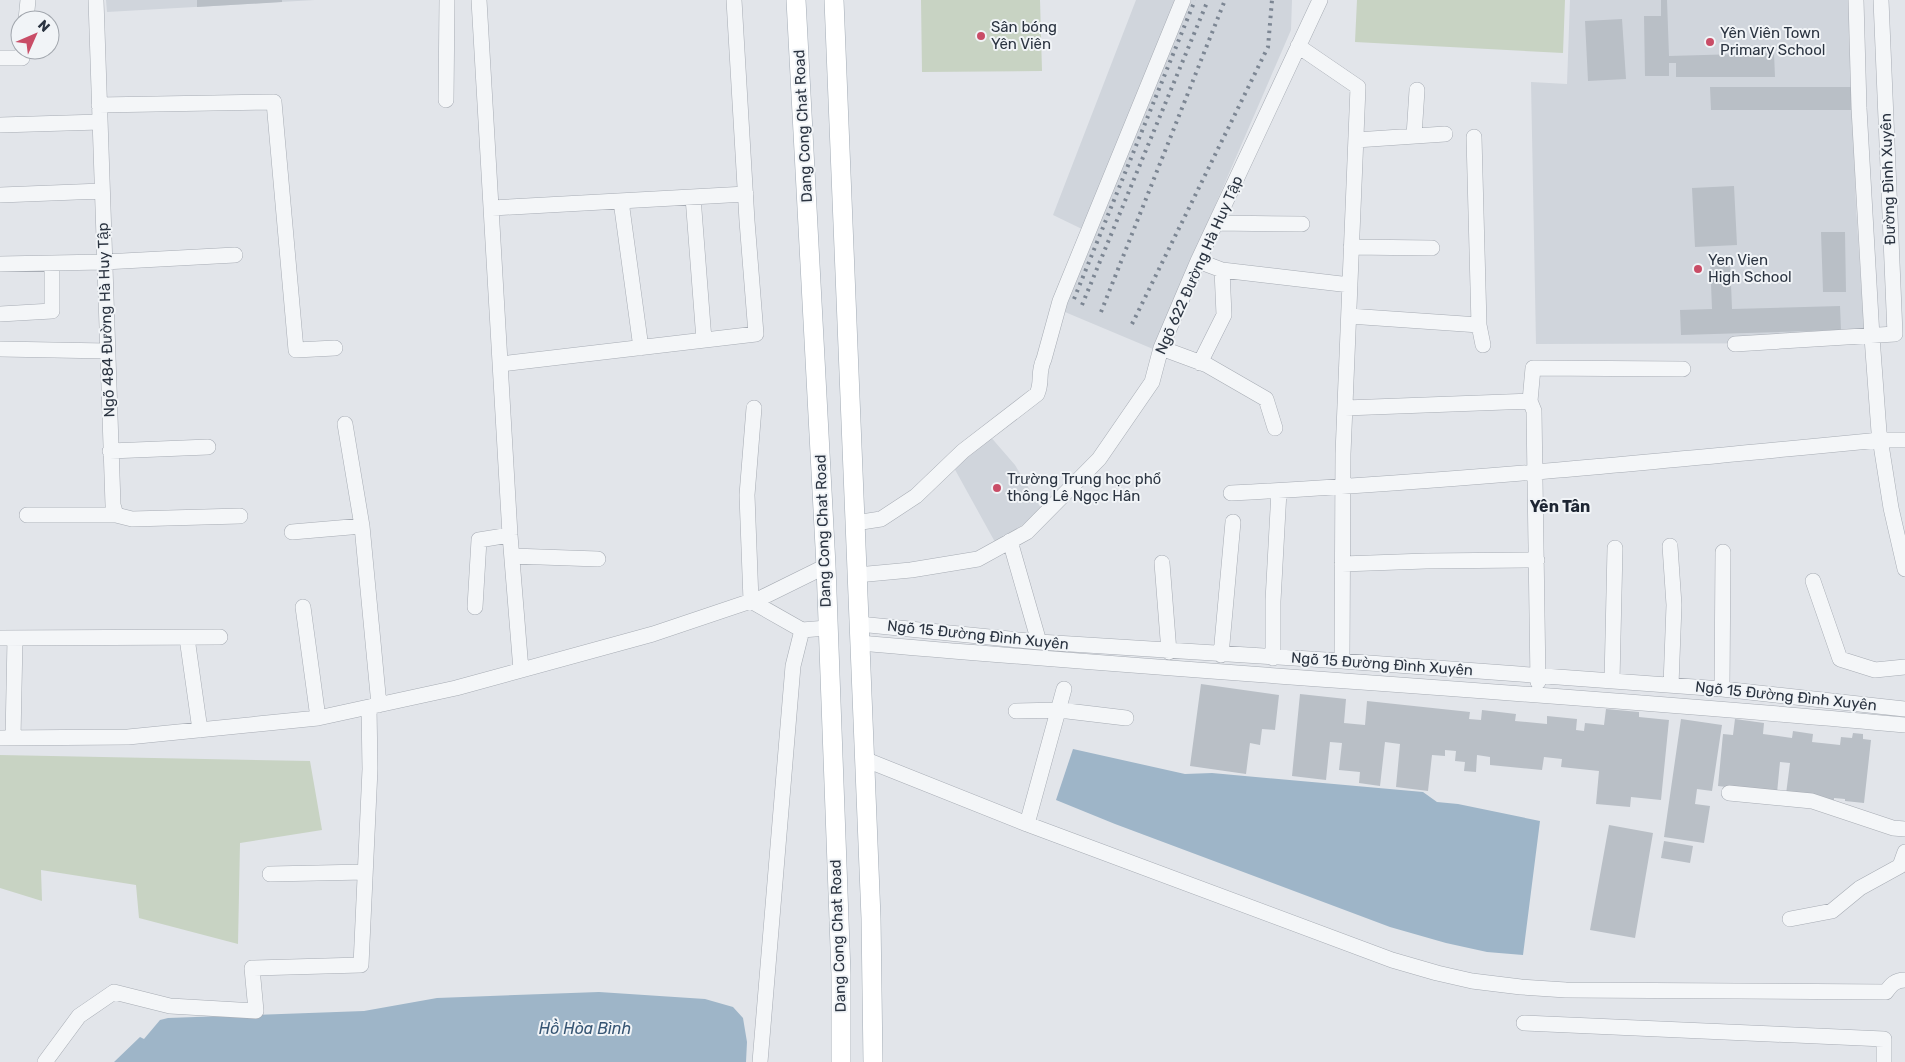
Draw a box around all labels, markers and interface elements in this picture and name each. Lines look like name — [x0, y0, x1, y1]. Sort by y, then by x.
north arrow — [10, 10, 60, 60]
text: N — [34, 17, 53, 36]
place label: Sân bóng Yên Viên — [991, 18, 1057, 53]
place label: Yên Viên Town Primary School — [1720, 24, 1825, 59]
marker: Sân bóng Yên Viên — [975, 30, 987, 42]
marker: Yên Viên Town Primary School — [1704, 36, 1716, 48]
street label: Dang Cong Chat Road — [790, 49, 816, 203]
street label: Đường Đình Xuyên — [1877, 113, 1899, 245]
street label: Ngõ 622 Đường Hà Huy Tập — [1151, 173, 1247, 357]
street label: Ngõ 484 Đường Hà Huy Tập — [94, 222, 118, 418]
place label: Yen Vien High School — [1708, 251, 1792, 286]
marker: Yen Vien High School — [1692, 263, 1704, 275]
street label: Dang Cong Chat Road — [811, 454, 835, 608]
place label: Trường Trung học phổ thông Lê Ngọc Hân — [1007, 470, 1161, 505]
marker: Trường Trung học phổ thông Lê Ngọc Hân — [991, 482, 1003, 494]
district label: Yên Tân — [1530, 497, 1590, 516]
street label: Ngõ 15 Đường Đình Xuyên — [886, 617, 1070, 653]
street label: Ngõ 15 Đường Đình Xuyên — [1290, 649, 1474, 679]
street label: Ngõ 15 Đường Đình Xuyên — [1694, 678, 1878, 714]
street label: Dang Cong Chat Road — [826, 859, 850, 1013]
water label: Hồ Hòa Bình — [539, 1018, 631, 1038]

